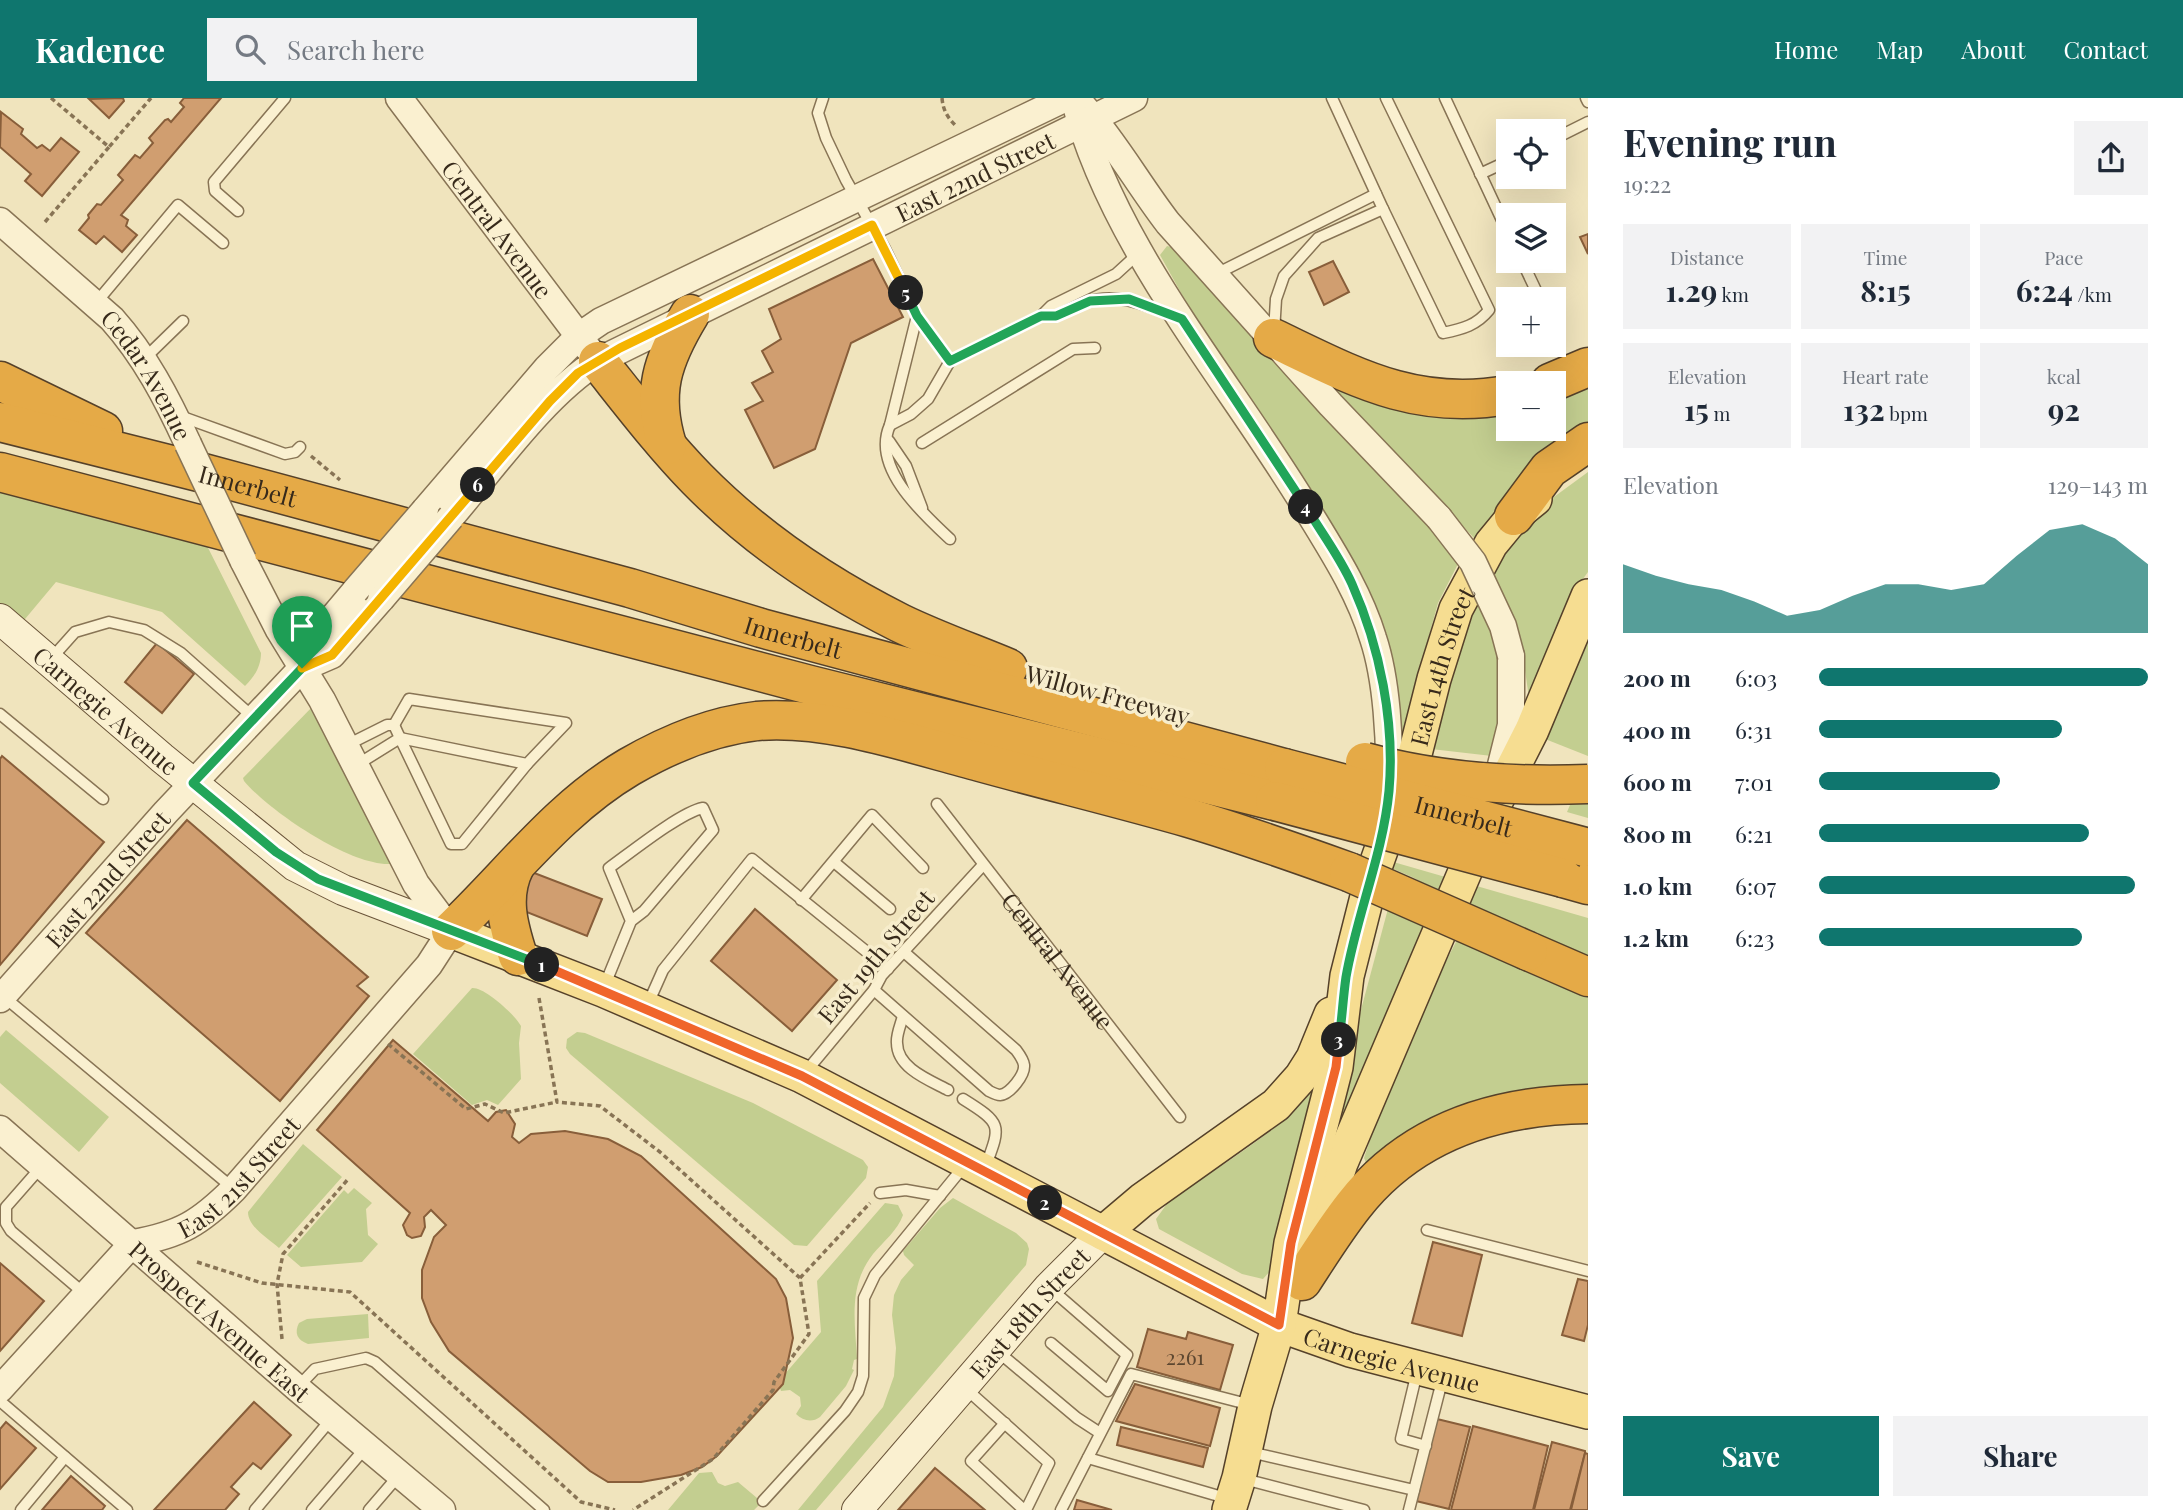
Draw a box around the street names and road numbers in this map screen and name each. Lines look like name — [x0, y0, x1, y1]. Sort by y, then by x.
street label: East 22nd Street — [890, 123, 1060, 229]
street label: Central Avenue — [435, 153, 560, 305]
street label: Cedar Avenue — [95, 301, 200, 445]
street label: Innerbelt — [196, 457, 301, 514]
street label: East 14th Street — [1402, 580, 1481, 749]
street label: Innerbelt — [740, 608, 846, 665]
street label: Carnegie Avenue — [27, 639, 186, 781]
street label: Willow Freeway — [1021, 656, 1194, 731]
street label: Innerbelt — [1411, 787, 1517, 844]
street label: East 22nd Street — [37, 803, 177, 954]
street label: East 19th Street — [810, 882, 941, 1030]
street label: Central Avenue — [995, 885, 1122, 1036]
street label: East 21st Street — [172, 1109, 307, 1245]
street label: Prospect Avenue East — [123, 1233, 318, 1409]
street label: East 18th Street — [962, 1240, 1096, 1385]
street label: Carnegie Avenue — [1299, 1319, 1483, 1399]

